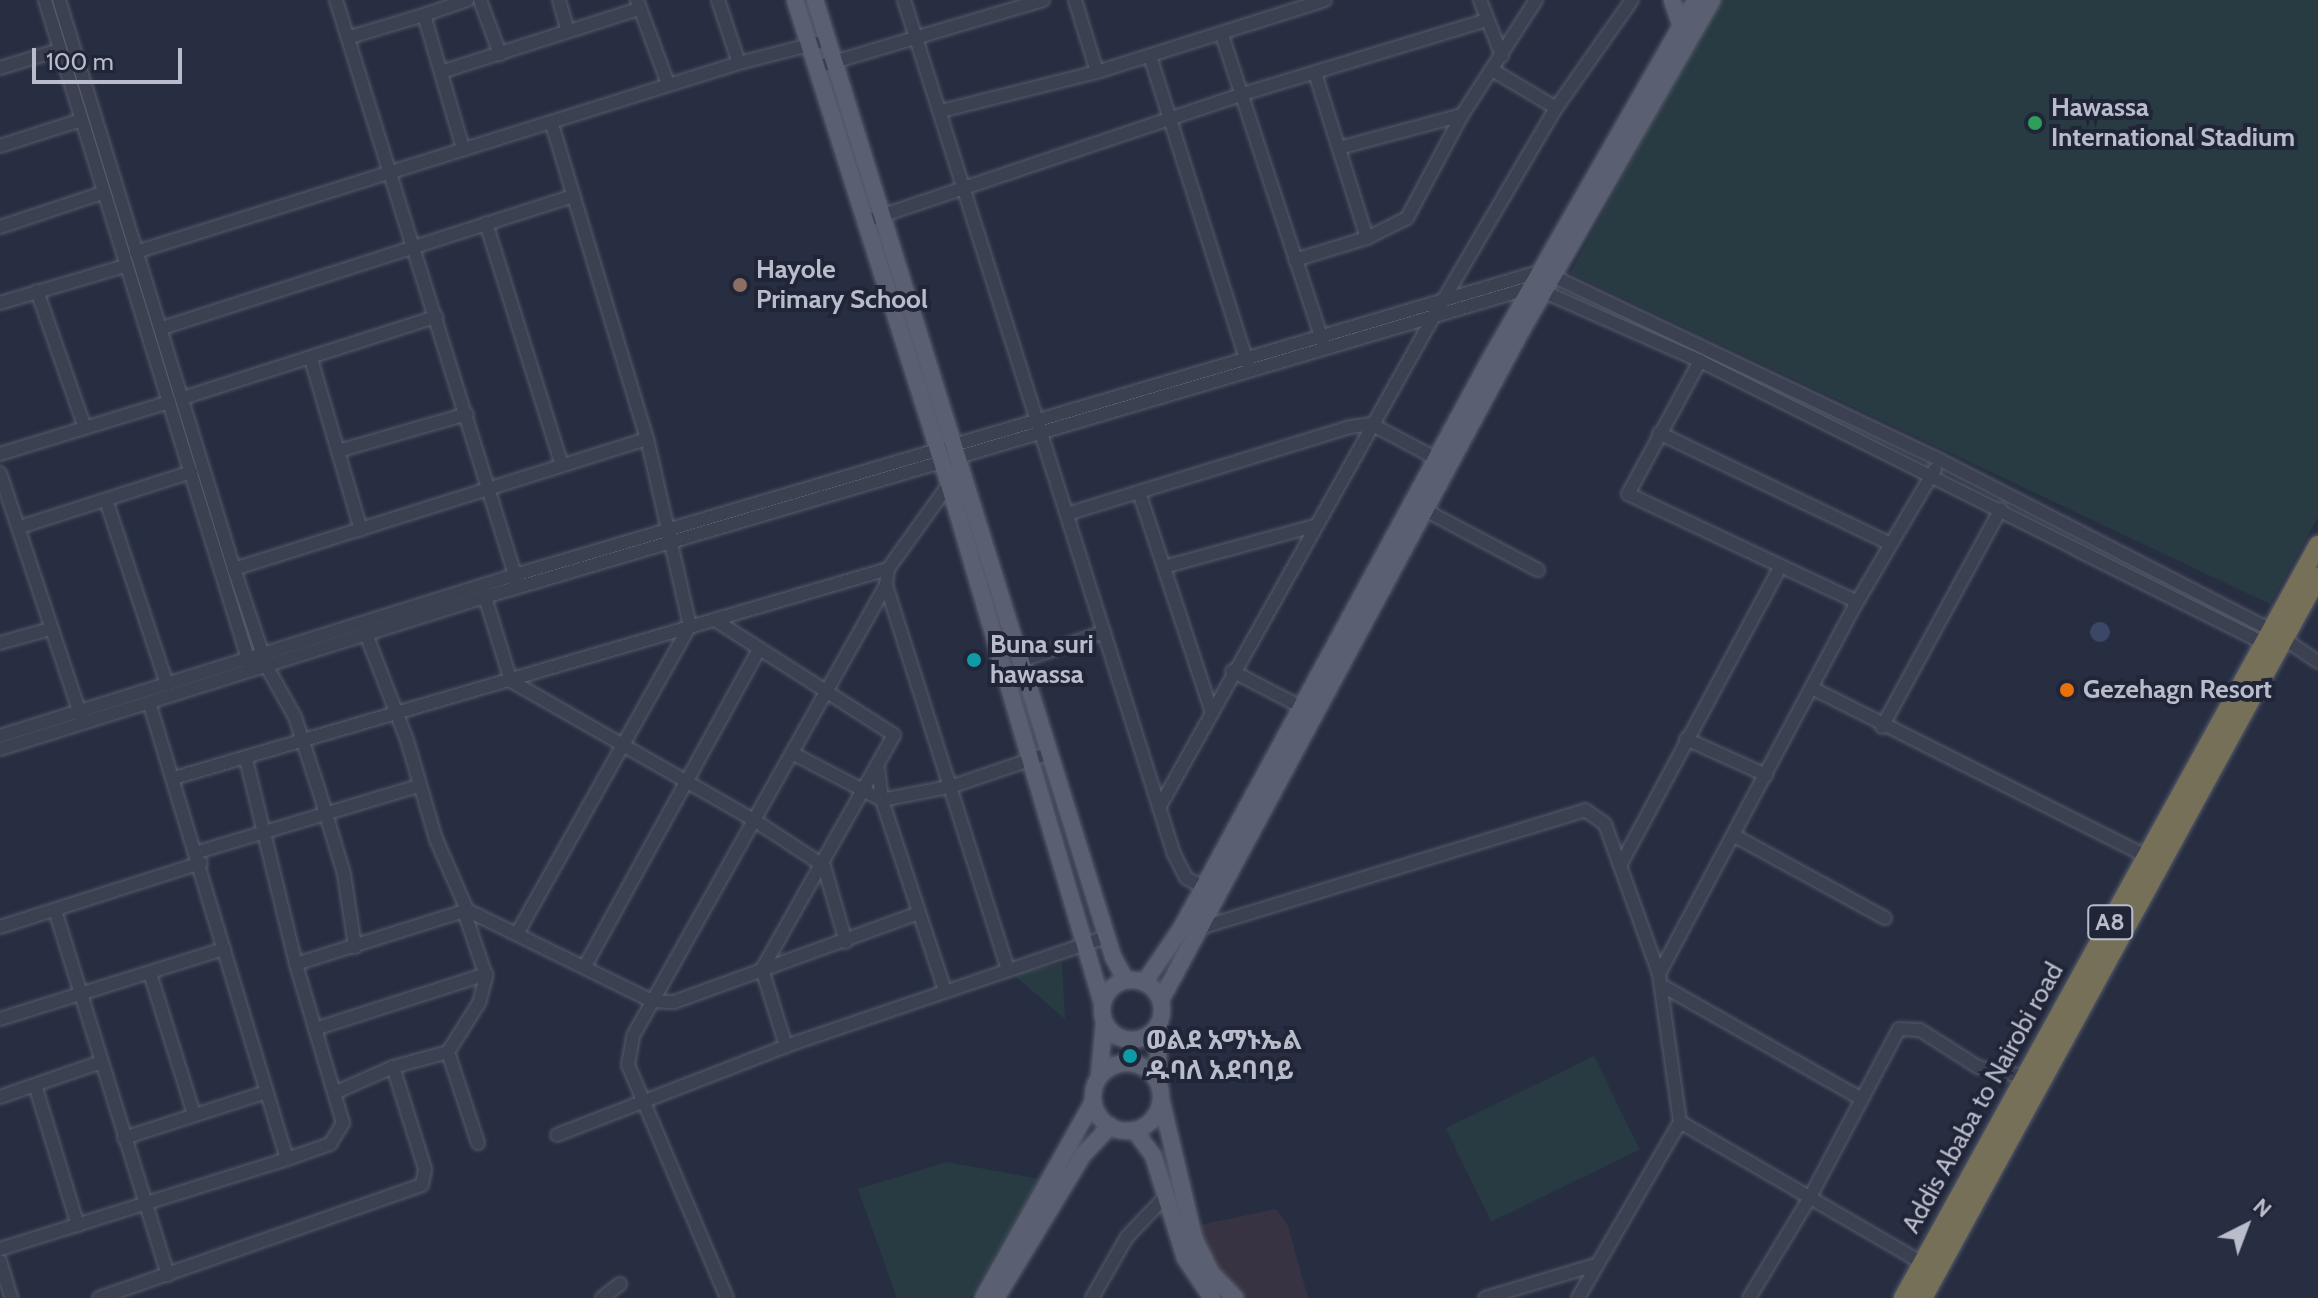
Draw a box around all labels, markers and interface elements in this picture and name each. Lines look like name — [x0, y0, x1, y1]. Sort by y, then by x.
scale bar — [36, 32, 186, 82]
text: 100 m — [46, 47, 114, 76]
place label: Hawassa International Stadium — [2051, 92, 2295, 154]
marker: Hawassa International Stadium — [2026, 114, 2044, 132]
place label: Hayole Primary School — [756, 254, 928, 316]
marker: Hayole Primary School — [731, 276, 749, 294]
place label: Buna suri hawassa — [990, 629, 1094, 690]
marker: Buna suri hawassa — [965, 651, 983, 669]
place label: Gezehagn Resort — [2083, 674, 2272, 706]
marker: Gezehagn Resort — [2058, 681, 2076, 699]
road number: A8 — [2086, 902, 2134, 942]
street label: Addis Ababa to Nairobi road — [1896, 957, 2070, 1239]
place label: ወልደ አማኑኤል ዱባለ አደባባይ — [1146, 1025, 1302, 1086]
marker: ወልደ አማኑኤል ዱባለ አደባባይ — [1121, 1047, 1139, 1065]
north arrow — [2206, 1186, 2286, 1266]
text: N — [2248, 1193, 2277, 1223]

